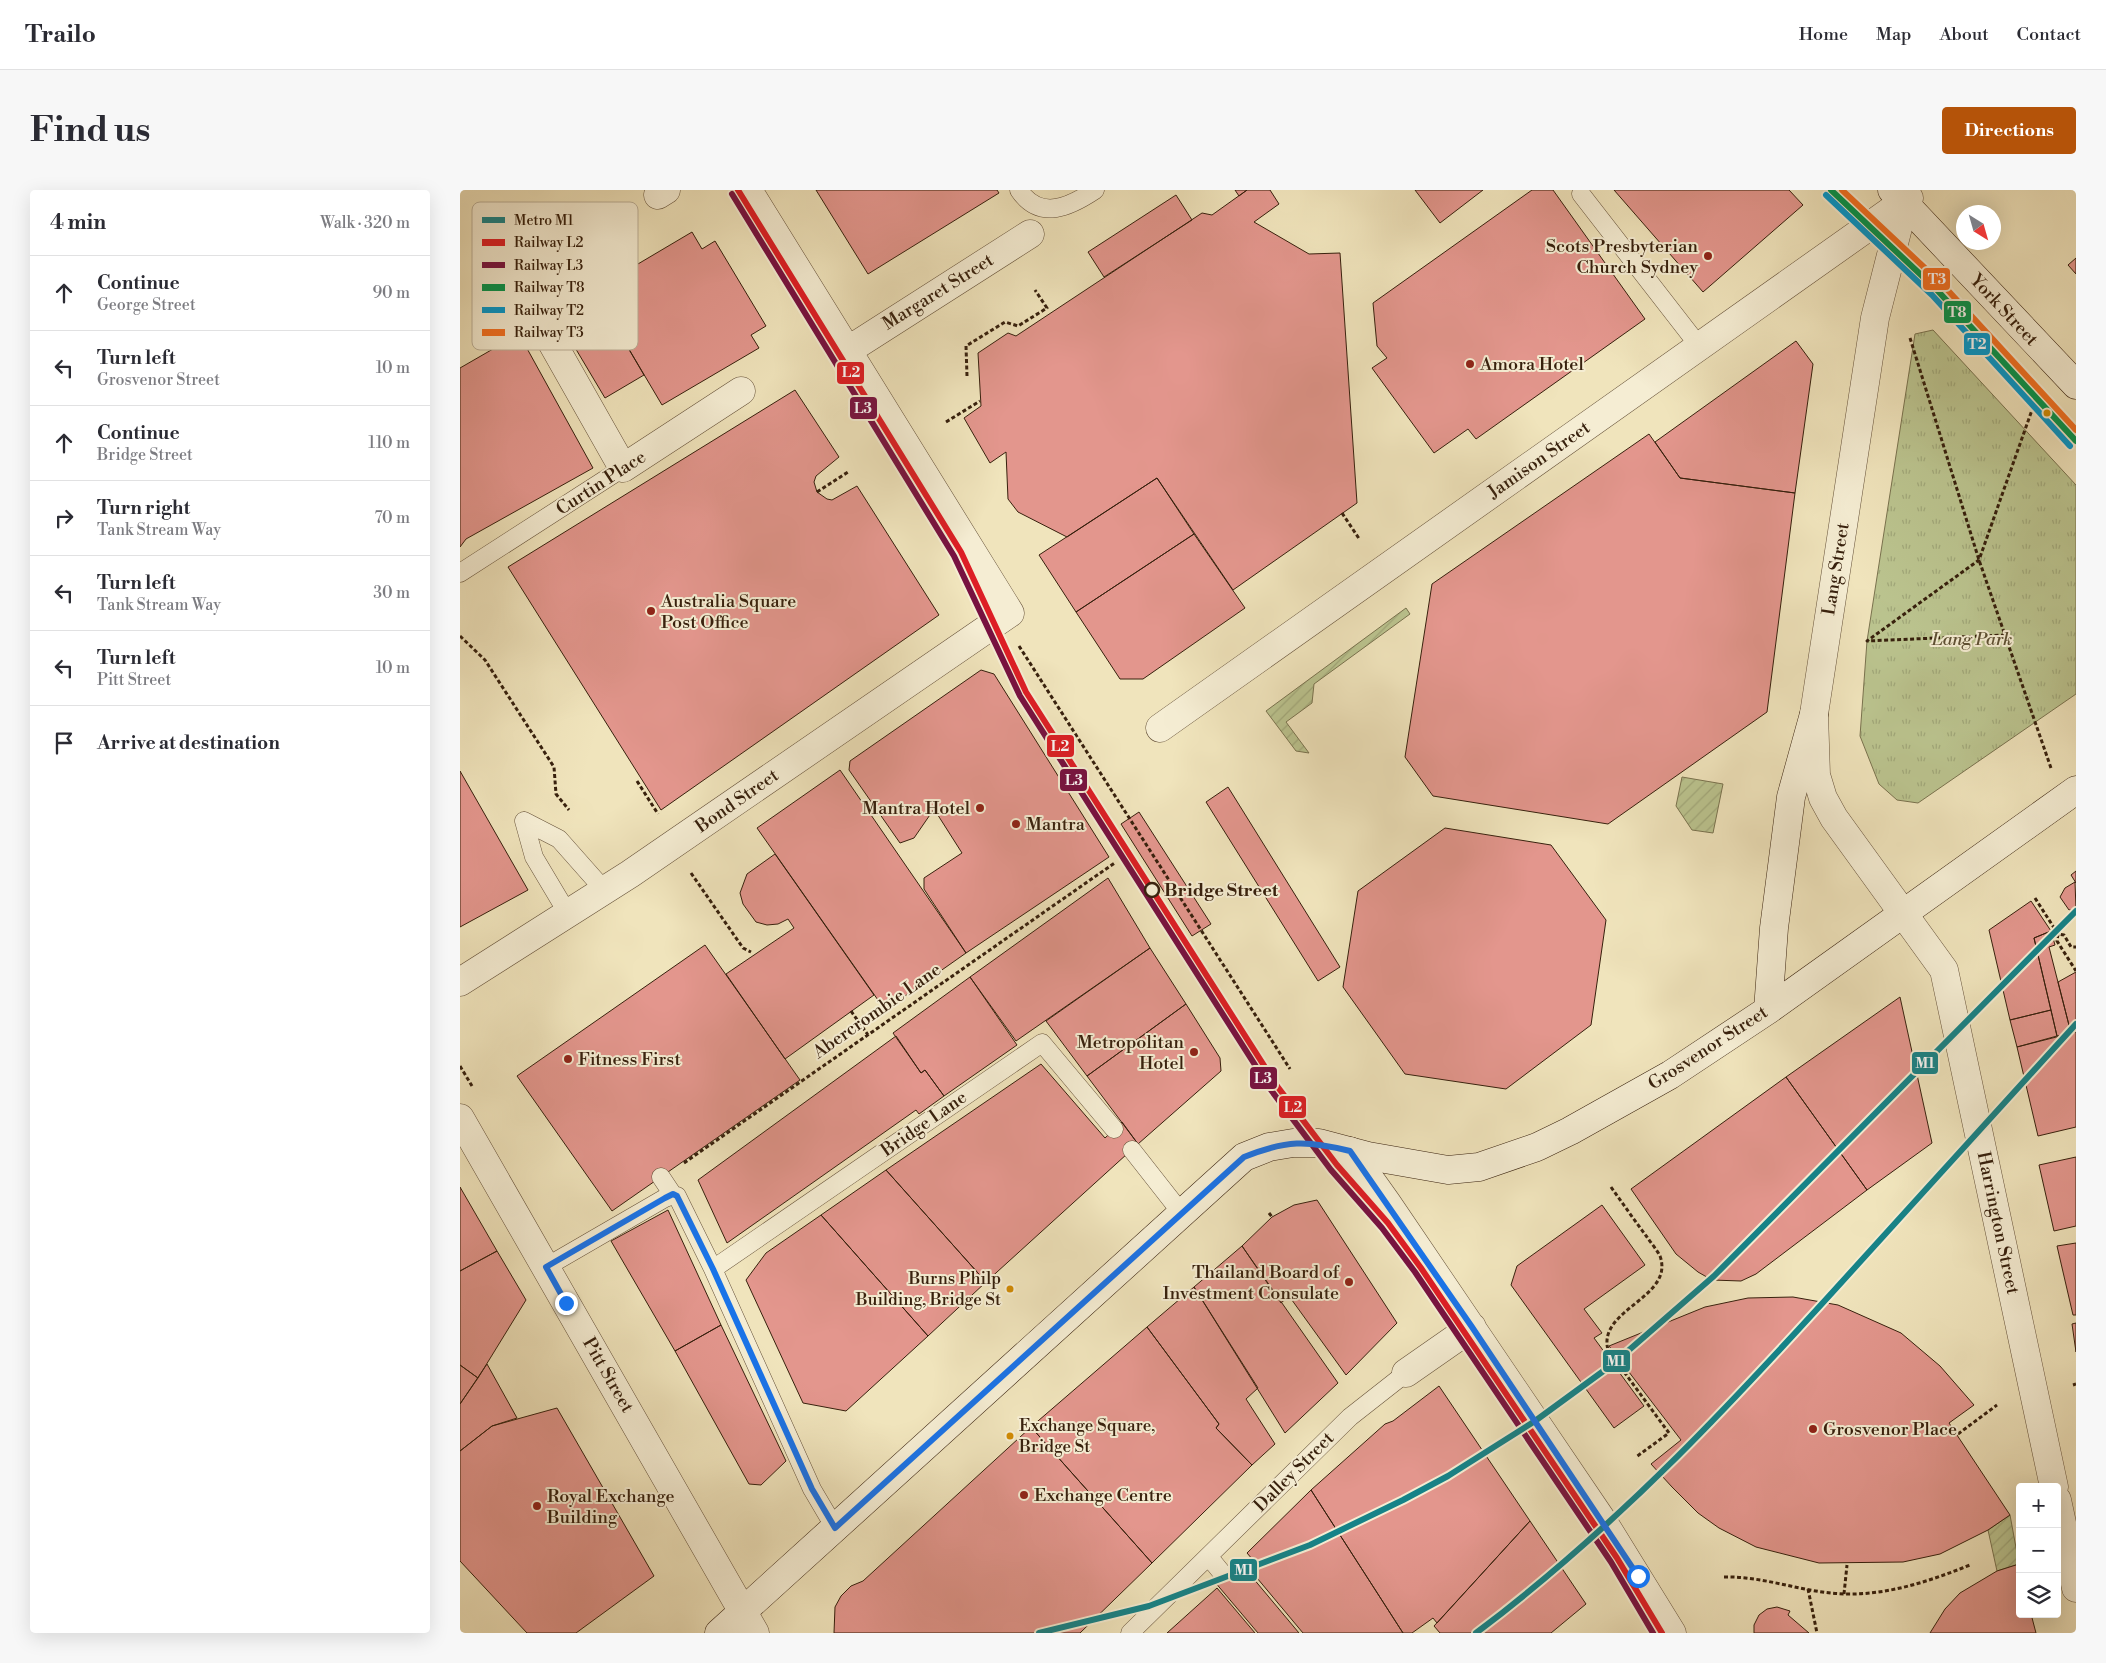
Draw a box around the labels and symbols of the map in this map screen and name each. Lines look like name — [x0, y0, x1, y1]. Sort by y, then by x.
legend — [472, 202, 638, 350]
north arrow — [1956, 205, 2001, 250]
text: Metro M1 — [514, 212, 573, 230]
text: Railway L2 — [514, 234, 584, 252]
place label: Scots Presbyterian Church Sydney — [1546, 235, 1698, 279]
street label: Margaret Street — [878, 248, 998, 335]
marker: Scots Presbyterian Church Sydney — [1702, 250, 1714, 262]
text: Railway L3 — [514, 257, 584, 275]
line badge: T3 — [1922, 267, 1951, 291]
street label: York Street — [1964, 268, 2044, 351]
text: T3 — [1928, 271, 1946, 289]
text: Railway T8 — [514, 279, 585, 297]
line badge: T8 — [1943, 300, 1972, 324]
text: Railway T2 — [514, 302, 584, 320]
text: T8 — [1947, 304, 1967, 322]
text: Railway T3 — [514, 324, 584, 342]
line badge: T2 — [1963, 332, 1991, 356]
text: T2 — [1968, 336, 1987, 354]
place label: Amora Hotel — [1479, 353, 1584, 376]
marker: Amora Hotel — [1464, 358, 1476, 370]
line badge: L2 — [836, 361, 865, 385]
text: L2 — [842, 364, 860, 382]
line badge: L3 — [849, 396, 878, 420]
text: L3 — [854, 400, 872, 418]
unlabelled marker — [2042, 408, 2052, 418]
street label: Jamison Street — [1483, 416, 1595, 504]
street label: Curtin Place — [552, 445, 650, 521]
street label: Lang Street — [1817, 520, 1855, 617]
place label: Australia Square Post Office — [660, 590, 796, 634]
marker: Australia Square Post Office — [645, 605, 657, 617]
park label: Lang Park — [1931, 628, 2012, 651]
line badge: L2 — [1046, 734, 1075, 758]
text: L2 — [1051, 738, 1069, 756]
street label: Bond Street — [690, 764, 784, 839]
line badge: L3 — [1059, 768, 1088, 792]
text: L3 — [1065, 772, 1083, 790]
place label: Mantra Hotel — [862, 797, 971, 820]
marker: Mantra Hotel — [974, 802, 986, 814]
place label: Mantra — [1026, 813, 1086, 836]
marker: Mantra — [1010, 818, 1022, 830]
place label: Bridge Street — [1164, 879, 1279, 902]
marker: Bridge Street — [1144, 882, 1160, 898]
street label: Abercrombie Lane — [808, 958, 946, 1064]
street label: Grosvenor Street — [1644, 1000, 1773, 1095]
place label: Metropolitan Hotel — [1077, 1031, 1185, 1075]
marker: Metropolitan Hotel — [1188, 1046, 1200, 1058]
place label: Fitness First — [578, 1048, 681, 1071]
line badge: M1 — [1911, 1051, 1939, 1075]
marker: Fitness First — [562, 1053, 574, 1065]
text: M1 — [1915, 1055, 1935, 1073]
line badge: L3 — [1249, 1066, 1278, 1090]
text: L3 — [1254, 1070, 1272, 1088]
street label: Bridge Lane — [876, 1086, 971, 1163]
line badge: L2 — [1278, 1095, 1307, 1119]
text: L2 — [1284, 1099, 1302, 1117]
street label: Harrington Street — [1972, 1150, 2024, 1297]
place label: Thailand Board of Investment Consulate — [1163, 1261, 1340, 1305]
place label: Burns Philp Building, Bridge St — [855, 1268, 1001, 1311]
marker: Thailand Board of Investment Consulate — [1343, 1276, 1355, 1288]
marker: Burns Philp Building, Bridge St — [1005, 1284, 1015, 1294]
route end — [555, 1292, 578, 1315]
street label: Pitt Street — [577, 1333, 639, 1417]
line badge: M1 — [1602, 1349, 1631, 1373]
text: M1 — [1606, 1353, 1626, 1371]
place label: Exchange Square, Bridge St — [1018, 1415, 1155, 1458]
place label: Grosvenor Place — [1823, 1418, 1957, 1441]
marker: Grosvenor Place — [1807, 1423, 1819, 1435]
street label: Dalley Street — [1249, 1427, 1339, 1517]
marker: Exchange Square, Bridge St — [1005, 1431, 1015, 1441]
place label: Exchange Centre — [1034, 1484, 1172, 1507]
place label: Royal Exchange Building — [546, 1485, 675, 1529]
marker: Exchange Centre — [1018, 1489, 1030, 1501]
marker: Royal Exchange Building — [531, 1500, 543, 1512]
line badge: M1 — [1229, 1558, 1258, 1582]
text: M1 — [1234, 1562, 1254, 1580]
route start — [1627, 1565, 1650, 1588]

